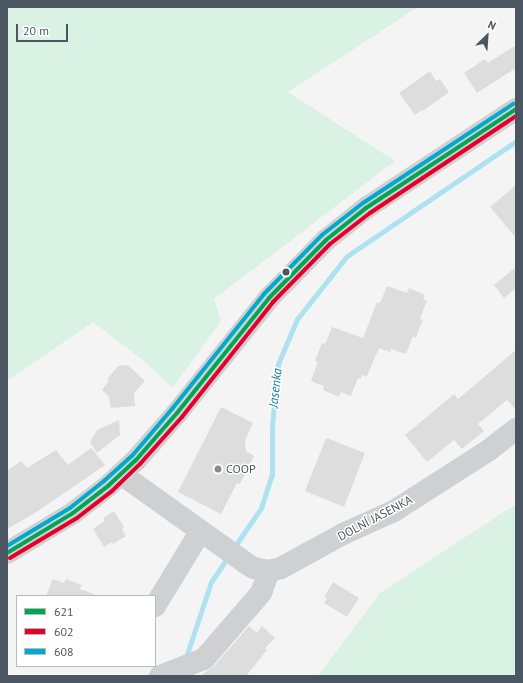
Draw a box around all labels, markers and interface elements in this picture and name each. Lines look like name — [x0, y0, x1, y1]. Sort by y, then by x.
scale bar — [18, 16, 70, 42]
north arrow — [467, 16, 507, 56]
text: N — [486, 17, 498, 33]
text: 20 m — [23, 23, 49, 38]
unlabelled marker — [281, 267, 291, 277]
water label: Jasenka — [266, 367, 286, 409]
place label: COOP — [226, 462, 256, 476]
marker: COOP — [213, 464, 223, 474]
street label: DOLNÍ JASENKA — [335, 492, 415, 544]
legend — [16, 595, 156, 667]
text: 621 — [54, 604, 74, 619]
text: 602 — [54, 624, 74, 639]
text: 608 — [54, 644, 74, 659]

